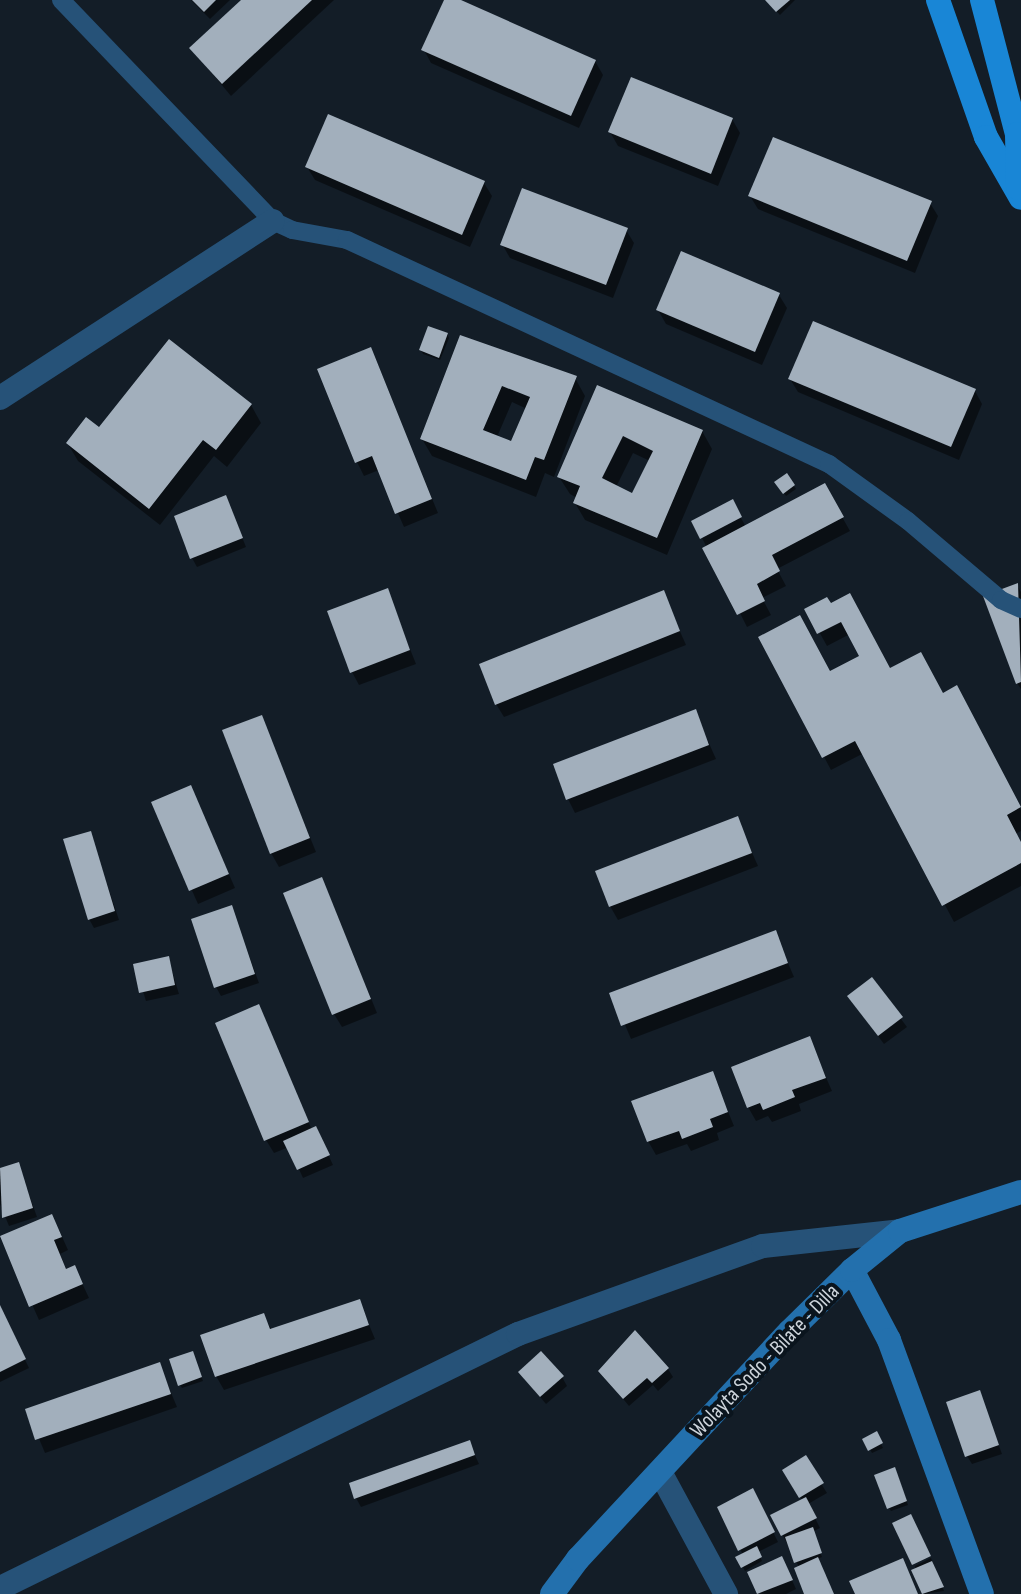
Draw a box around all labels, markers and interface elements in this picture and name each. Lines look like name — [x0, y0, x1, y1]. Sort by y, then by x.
street label: Wolayta Sodo - Bilate - Dilla — [685, 1279, 845, 1443]

